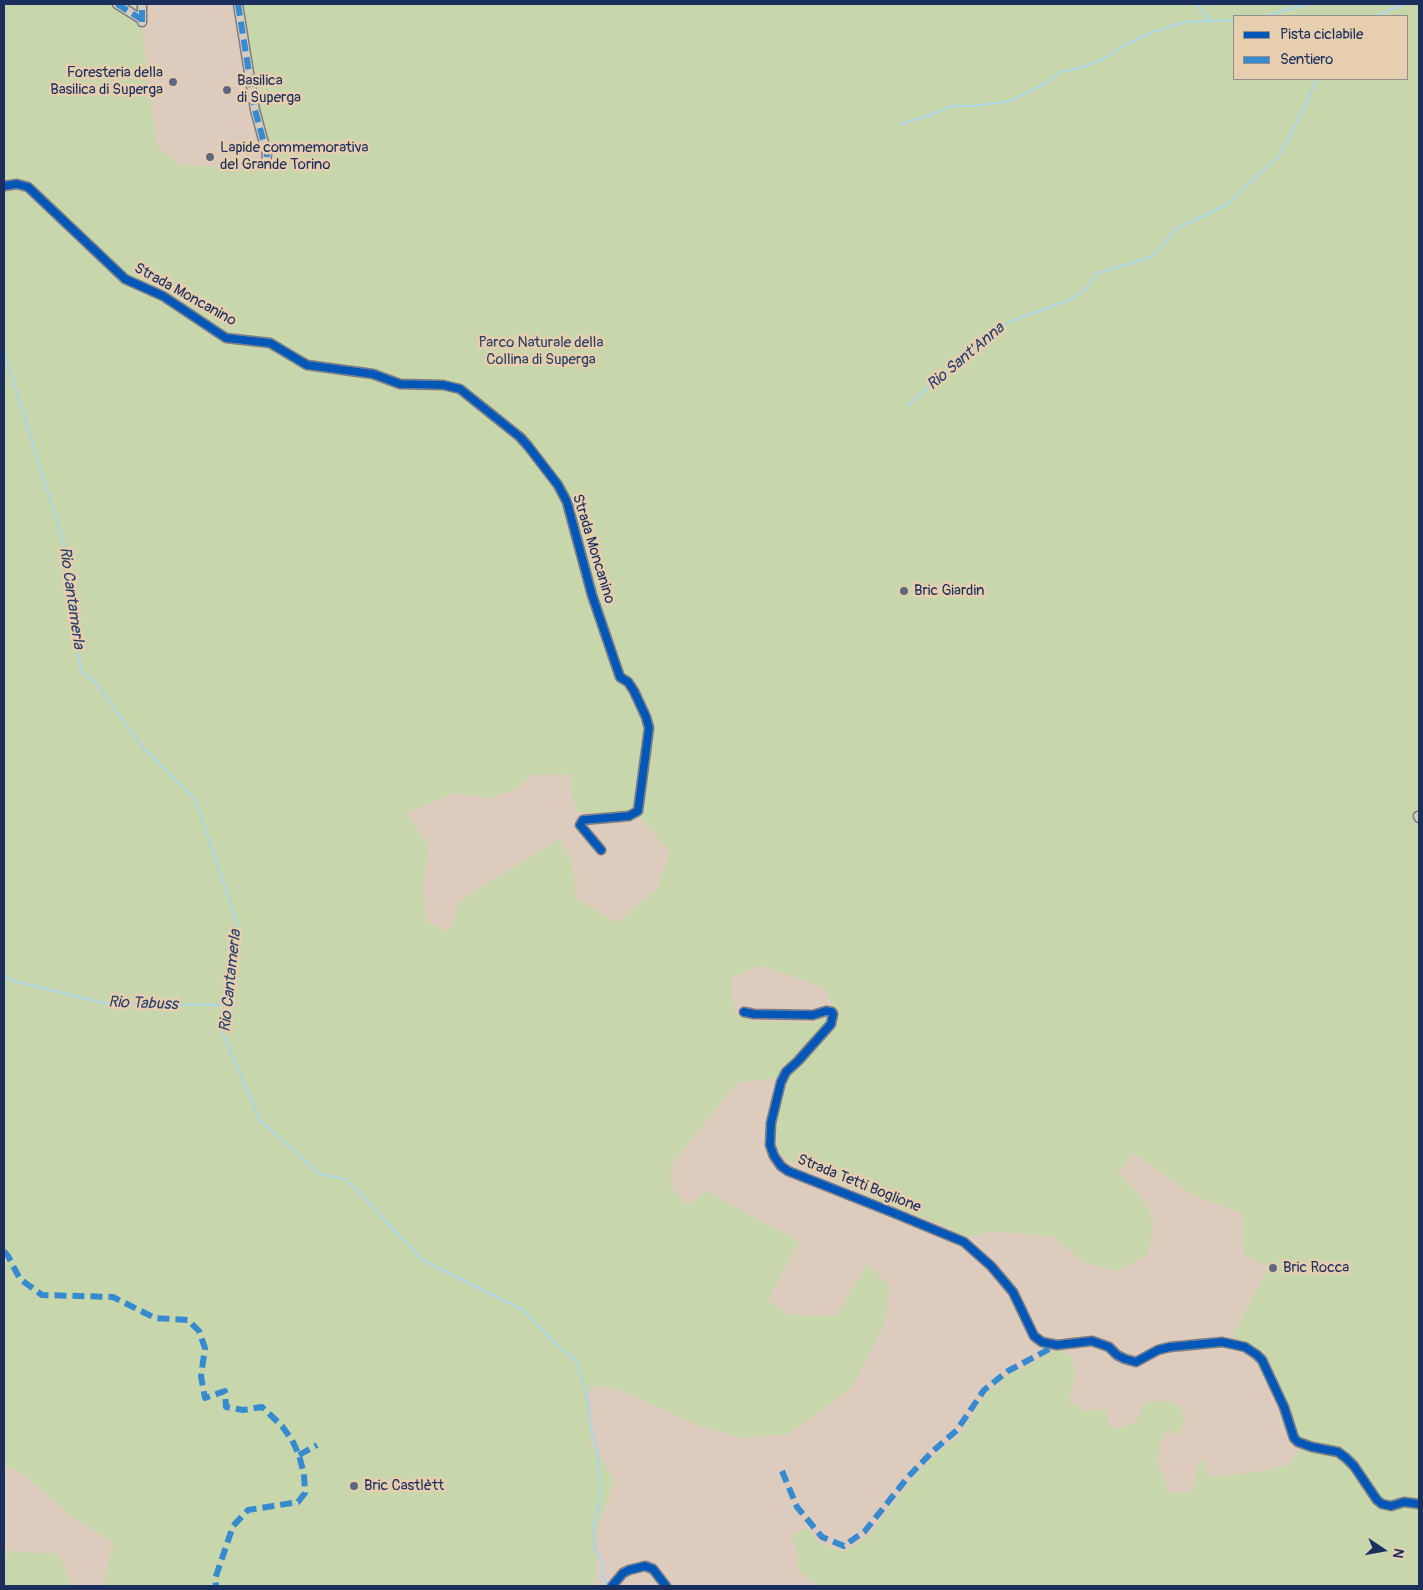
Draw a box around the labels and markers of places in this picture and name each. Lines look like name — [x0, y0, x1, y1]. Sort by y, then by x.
place label: Foresteria della Basilica di Superga — [50, 64, 163, 99]
place label: Basilica di Superga — [237, 72, 301, 107]
marker: Foresteria della Basilica di Superga — [167, 76, 179, 88]
marker: Basilica di Superga — [221, 84, 233, 96]
place label: Lapide commemorativa del Grande Torino — [220, 139, 369, 174]
marker: Lapide commemorativa del Grande Torino — [204, 151, 216, 163]
place label: Bric Giardin — [914, 582, 984, 600]
marker: Bric Giardin — [898, 585, 910, 597]
place label: Bric Rocca — [1283, 1259, 1349, 1277]
marker: Bric Rocca — [1267, 1262, 1279, 1274]
place label: Bric Castlètt — [364, 1477, 444, 1495]
marker: Bric Castlètt — [348, 1480, 360, 1492]

